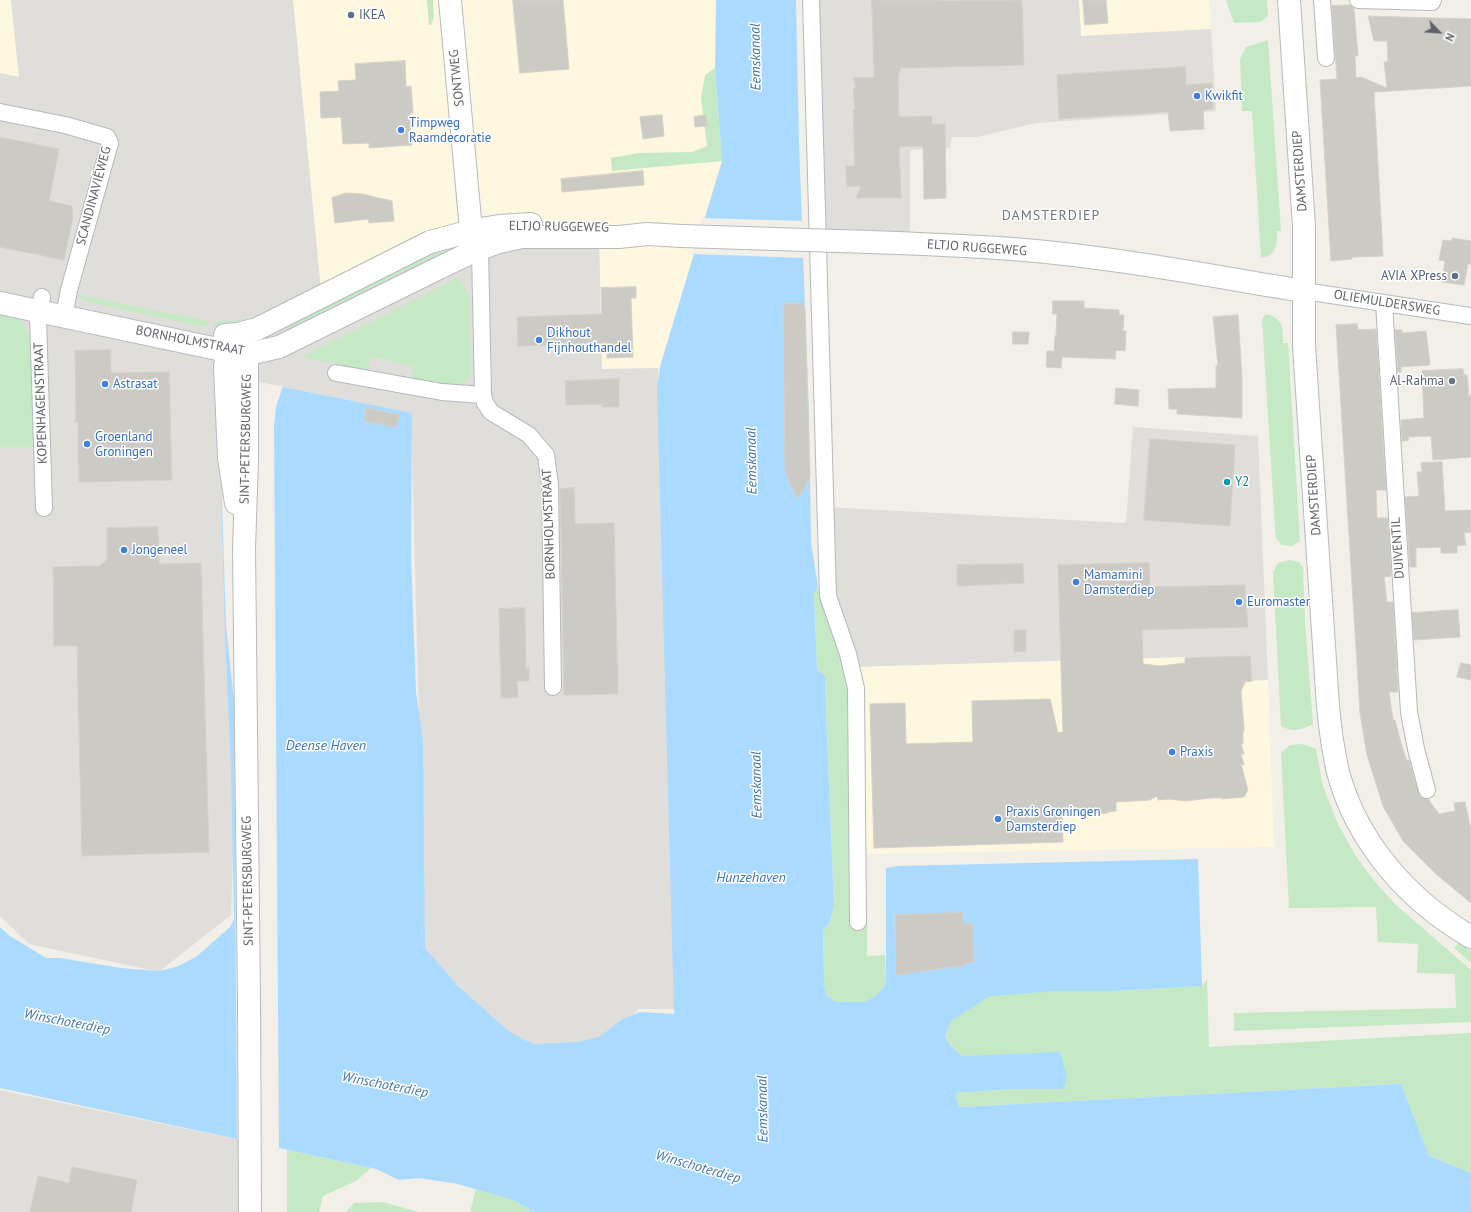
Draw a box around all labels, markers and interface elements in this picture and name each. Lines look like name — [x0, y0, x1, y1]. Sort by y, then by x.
place label: IKEA — [359, 7, 385, 23]
marker: IKEA — [346, 10, 356, 20]
north arrow — [1419, 12, 1459, 52]
water label: Eemskanaal — [747, 23, 765, 91]
text: N — [1442, 31, 1458, 43]
street label: SONTWEG — [446, 49, 468, 107]
place label: Kwikfit — [1205, 88, 1243, 104]
marker: Kwikfit — [1192, 91, 1202, 101]
place label: Timpweg Raamdecoratie — [409, 115, 491, 146]
marker: Timpweg Raamdecoratie — [396, 125, 406, 135]
street label: DAMSTERDIEP — [1289, 130, 1311, 212]
street label: SCANDINAVIËWEG — [73, 145, 115, 247]
district label: DAMSTERDIEP — [1002, 208, 1100, 224]
street label: ELTJO RUGGEWEG — [509, 218, 609, 236]
street label: ELTJO RUGGEWEG — [926, 237, 1028, 259]
place label: AVIA XPress — [1381, 268, 1447, 284]
marker: AVIA XPress — [1450, 271, 1460, 281]
street label: OLIEMULDERSWEG — [1333, 287, 1441, 319]
street label: BORNHOLMSTRAAT — [134, 323, 246, 359]
place label: Dikhout Fijnhouthandel — [547, 325, 631, 356]
marker: Dikhout Fijnhouthandel — [534, 335, 544, 345]
street label: KOPENHAGENSTRAAT — [31, 342, 51, 464]
place label: Al-Rahma — [1390, 373, 1444, 389]
street label: SINT-PETERSBURGWEG — [237, 374, 255, 504]
place label: Astrasat — [113, 376, 158, 392]
marker: Al-Rahma — [1447, 376, 1457, 386]
marker: Astrasat — [100, 379, 110, 389]
water label: Eemskanaal — [743, 427, 761, 495]
place label: Groenland Groningen — [95, 429, 153, 460]
marker: Groenland Groningen — [82, 439, 92, 449]
street label: DAMSTERDIEP — [1303, 454, 1325, 536]
street label: BORNHOLMSTRAAT — [539, 468, 559, 580]
place label: Y2 — [1235, 474, 1249, 490]
marker: Y2 — [1222, 477, 1232, 487]
street label: DUIVENTIL — [1388, 517, 1408, 579]
place label: Jongeneel — [132, 542, 187, 558]
marker: Jongeneel — [119, 545, 129, 555]
place label: Mamamini Damsterdiep — [1084, 567, 1154, 598]
marker: Mamamini Damsterdiep — [1071, 577, 1081, 587]
place label: Euromaster — [1247, 594, 1310, 610]
marker: Euromaster — [1234, 597, 1244, 607]
water label: Deense Haven — [286, 738, 366, 754]
place label: Praxis — [1180, 744, 1213, 760]
marker: Praxis — [1167, 747, 1177, 757]
water label: Eemskanaal — [748, 751, 766, 819]
place label: Praxis Groningen Damsterdiep — [1006, 804, 1101, 835]
marker: Praxis Groningen Damsterdiep — [993, 814, 1003, 824]
street label: SINT-PETERSBURGWEG — [239, 816, 257, 946]
water label: Hunzehaven — [716, 870, 786, 886]
water label: Winschoterdiep — [22, 1005, 112, 1039]
water label: Winschoterdiep — [340, 1068, 430, 1102]
water label: Eemskanaal — [754, 1075, 772, 1143]
water label: Winschoterdiep — [654, 1147, 742, 1187]

